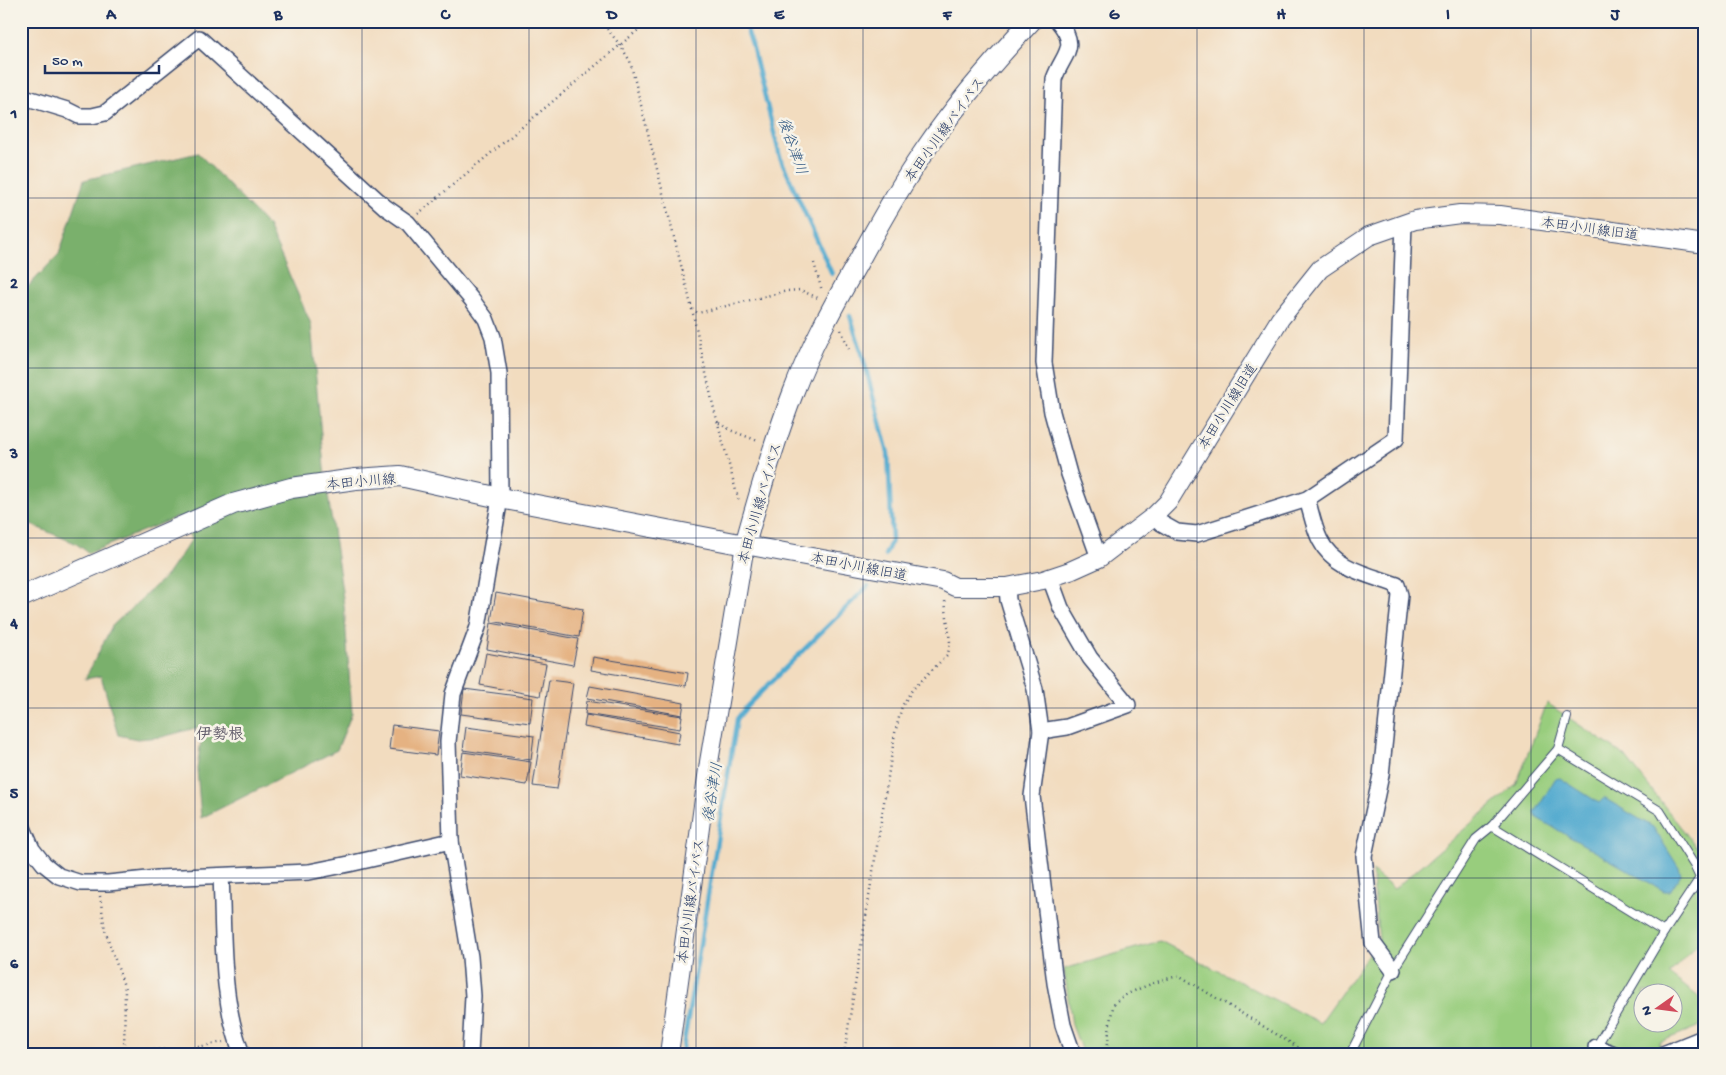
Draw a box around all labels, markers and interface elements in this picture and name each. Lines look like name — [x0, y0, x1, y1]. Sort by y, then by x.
text: A — [105, 7, 117, 26]
text: B — [273, 7, 283, 26]
text: C — [440, 7, 451, 26]
text: D — [605, 7, 618, 26]
text: E — [774, 7, 785, 26]
text: F — [942, 7, 953, 26]
text: G — [1109, 7, 1120, 26]
text: H — [1276, 7, 1286, 26]
text: I — [1446, 7, 1450, 26]
text: J — [1610, 7, 1621, 26]
scale bar — [45, 42, 159, 74]
text: 50 m — [52, 53, 83, 71]
street label: 本田小川線バイパス — [902, 75, 990, 186]
text: 1 — [10, 106, 17, 125]
water label: 後谷津川 — [773, 115, 810, 178]
street label: 本田小川線旧道 — [1540, 215, 1639, 246]
text: 2 — [10, 276, 18, 295]
street label: 本田小川線旧道 — [1196, 361, 1262, 453]
street label: 本田小川線バイパス — [736, 441, 787, 566]
text: 3 — [9, 446, 18, 465]
street label: 本田小川線 — [326, 472, 397, 495]
street label: 本田小川線旧道 — [809, 551, 908, 586]
text: 4 — [9, 616, 18, 635]
district label: 伊勢根 — [196, 725, 244, 746]
water label: 後谷津川 — [699, 761, 728, 823]
text: 5 — [10, 786, 19, 805]
street label: 本田小川線バイパス — [675, 838, 710, 965]
text: 6 — [10, 956, 19, 975]
north arrow — [1634, 982, 1684, 1032]
text: N — [1638, 1004, 1657, 1017]

